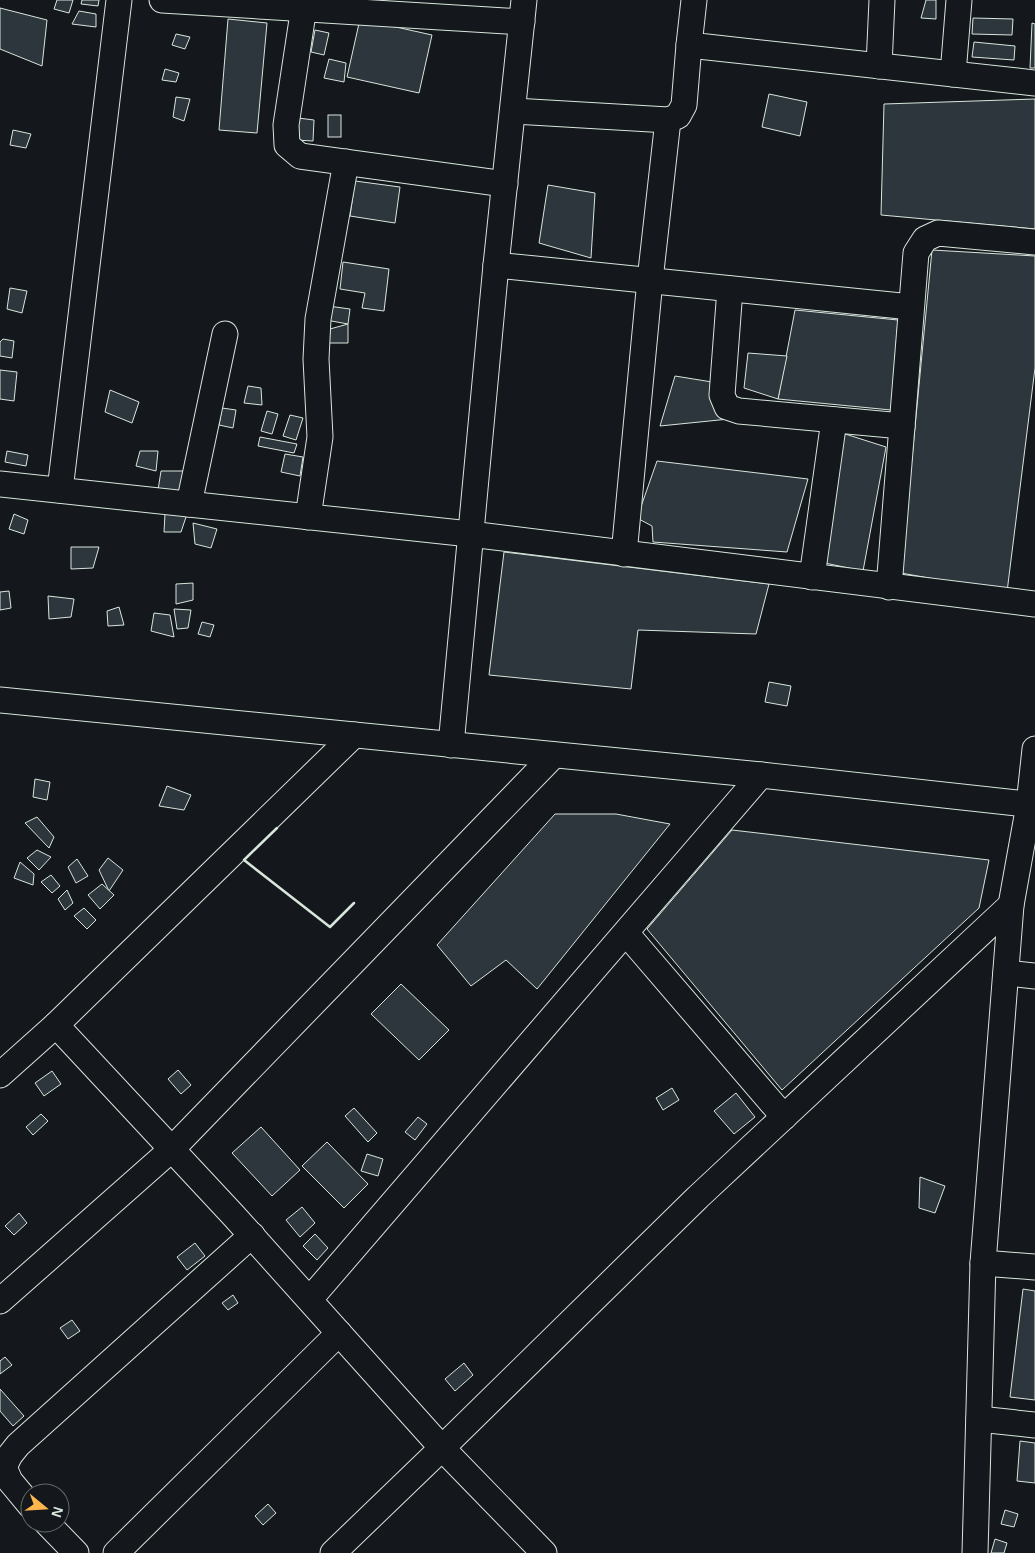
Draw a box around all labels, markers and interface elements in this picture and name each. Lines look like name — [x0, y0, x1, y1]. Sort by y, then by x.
north arrow — [20, 1483, 70, 1533]
text: N — [48, 1505, 67, 1519]

